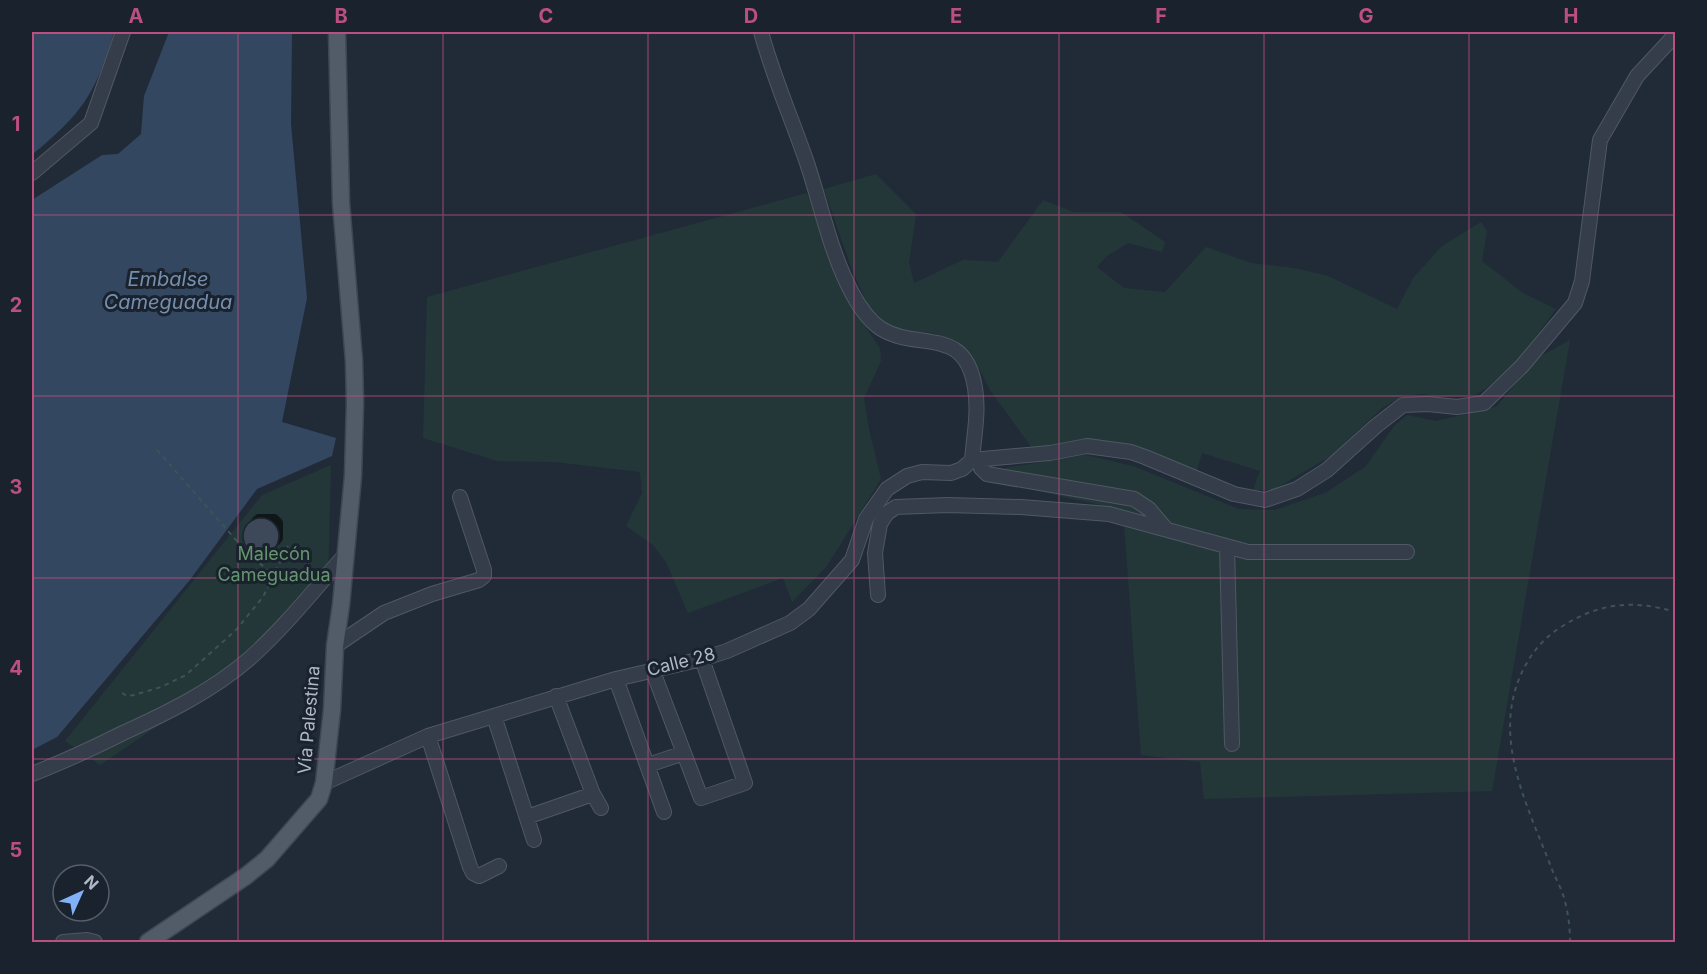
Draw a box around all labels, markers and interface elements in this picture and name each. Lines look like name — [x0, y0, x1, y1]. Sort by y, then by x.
text: A — [129, 4, 144, 28]
text: B — [334, 4, 348, 28]
text: C — [539, 4, 553, 28]
text: D — [744, 4, 758, 28]
text: E — [950, 4, 962, 28]
text: F — [1155, 4, 1167, 28]
text: G — [1358, 4, 1374, 28]
text: H — [1564, 4, 1578, 28]
text: 1 — [12, 112, 20, 136]
water label: Embalse Cameguadua — [104, 267, 232, 314]
text: 2 — [10, 293, 22, 317]
text: 3 — [10, 475, 22, 499]
park label: Malecón Cameguadua — [217, 543, 331, 585]
street label: Calle 28 — [645, 643, 717, 680]
text: 4 — [9, 656, 23, 680]
street label: Vía Palestina — [293, 665, 324, 775]
text: 5 — [10, 838, 22, 862]
north arrow — [51, 863, 111, 923]
text: N — [80, 871, 103, 894]

